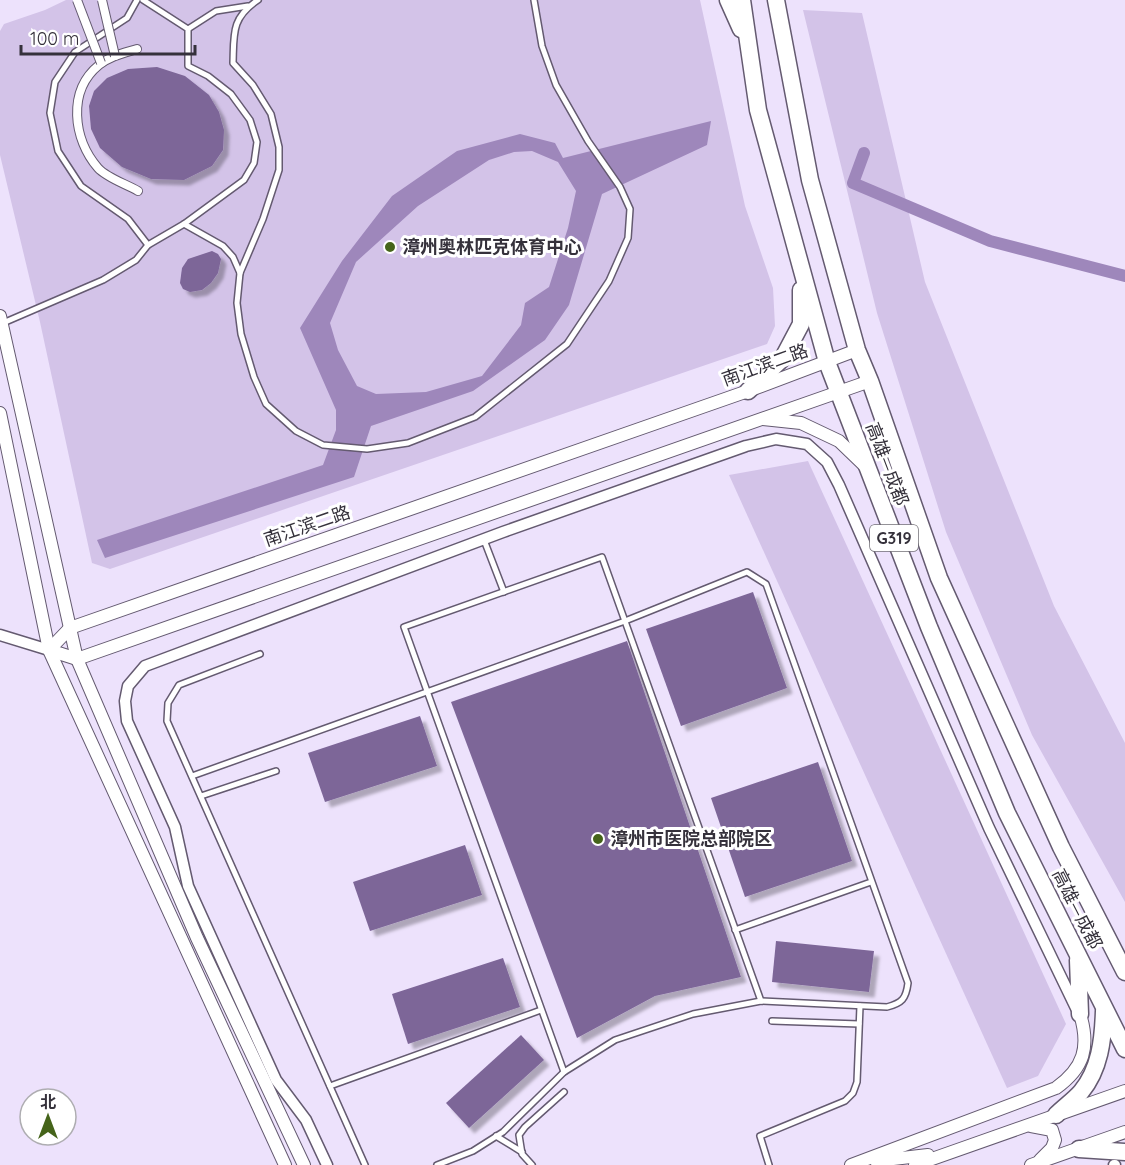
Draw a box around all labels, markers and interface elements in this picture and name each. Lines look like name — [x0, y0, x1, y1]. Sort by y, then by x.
scale bar — [21, 18, 195, 56]
text: 100 m — [30, 27, 79, 50]
place label: 漳州奥林匹克体育中心 — [402, 235, 582, 258]
marker: 漳州奥林匹克体育中心 — [383, 240, 397, 254]
street label: 南江滨二路 — [719, 338, 811, 391]
street label: 高雄—成都 — [861, 419, 914, 509]
street label: 南江滨二路 — [261, 500, 353, 551]
road number: G319 — [870, 525, 918, 551]
place label: 漳州市医院总部院区 — [610, 827, 772, 850]
marker: 漳州市医院总部院区 — [591, 832, 605, 846]
street label: 高雄—成都 — [1047, 865, 1107, 953]
north arrow — [18, 1087, 78, 1147]
text: 北 — [40, 1092, 56, 1112]

